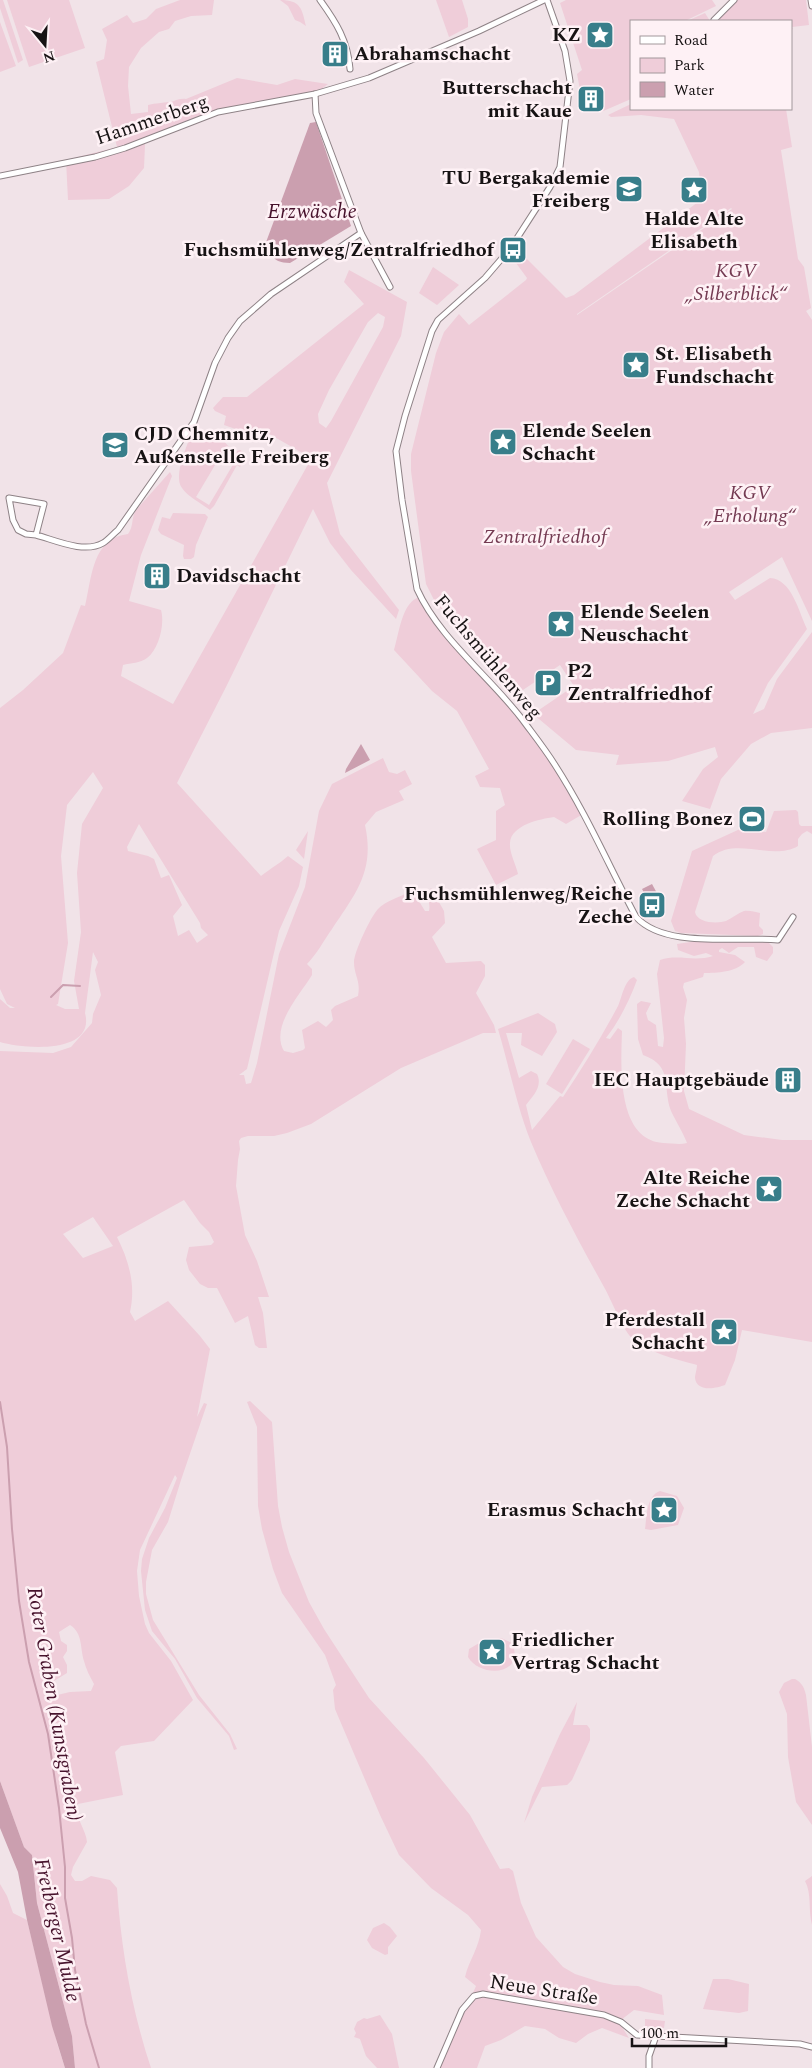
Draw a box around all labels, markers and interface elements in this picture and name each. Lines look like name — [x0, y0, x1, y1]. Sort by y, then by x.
north arrow — [20, 20, 70, 70]
place label: KZ — [552, 20, 581, 50]
place icon: KZ — [585, 20, 615, 50]
legend — [630, 20, 792, 110]
text: Road — [674, 29, 708, 52]
building icon: Abrahamschacht — [320, 39, 350, 69]
place label: Abrahamschacht — [354, 39, 511, 69]
text: N — [40, 45, 58, 69]
text: Park — [674, 54, 705, 77]
place label: Butterschacht mit Kaue — [442, 73, 572, 126]
text: Water — [674, 79, 714, 102]
building icon: Butterschacht mit Kaue — [576, 84, 606, 114]
street label: Hammerberg — [91, 87, 213, 153]
place label: TU Bergakademie Freiberg — [442, 163, 610, 216]
school or university icon: TU Bergakademie Freiberg — [614, 174, 644, 204]
place icon: Halde Alte Elisabeth — [679, 175, 709, 205]
water label: Erzwäsche — [267, 196, 357, 228]
place label: Halde Alte Elisabeth — [644, 204, 744, 257]
place label: Fuchsmühlenweg/Zentralfriedhof — [184, 235, 496, 265]
bus stop icon: Fuchsmühlenweg/Zentralfriedhof — [498, 235, 528, 265]
park label: KGV „Silberblick“ — [684, 256, 788, 309]
place label: St. Elisabeth Fundschacht — [655, 339, 774, 392]
place icon: St. Elisabeth Fundschacht — [621, 350, 651, 380]
place label: Elende Seelen Schacht — [522, 416, 652, 469]
place label: CJD Chemnitz, Außenstelle Freiberg — [134, 419, 329, 472]
place icon: Elende Seelen Schacht — [488, 427, 518, 457]
school or university icon: CJD Chemnitz, Außenstelle Freiberg — [100, 430, 130, 460]
park label: KGV „Erholung“ — [704, 478, 797, 531]
park label: Zentralfriedhof — [483, 522, 611, 552]
building icon: Davidschacht — [142, 561, 172, 591]
place label: Davidschacht — [176, 561, 301, 591]
street label: Fuchsmühlenweg — [426, 588, 550, 726]
place label: Elende Seelen Neuschacht — [580, 597, 710, 650]
place icon: Elende Seelen Neuschacht — [546, 609, 576, 639]
place label: P2 Zentralfriedhof — [567, 656, 713, 709]
parking icon: P2 Zentralfriedhof — [533, 668, 563, 698]
place label: Rolling Bonez — [602, 804, 733, 834]
sports icon: Rolling Bonez — [737, 804, 767, 834]
place label: Fuchsmühlenweg/Reiche Zeche — [404, 879, 633, 932]
bus stop icon: Fuchsmühlenweg/Reiche Zeche — [637, 890, 667, 920]
place label: IEC Hauptgebäude — [594, 1065, 769, 1095]
building icon: IEC Hauptgebäude — [773, 1065, 803, 1095]
place label: Alte Reiche Zeche Schacht — [616, 1163, 750, 1216]
place icon: Alte Reiche Zeche Schacht — [754, 1174, 784, 1204]
place label: Pferdestall Schacht — [604, 1305, 705, 1358]
place icon: Pferdestall Schacht — [709, 1317, 739, 1347]
place label: Erasmus Schacht — [487, 1495, 645, 1525]
place icon: Erasmus Schacht — [649, 1495, 679, 1525]
water label: Roter Graben (Kunstgraben) — [18, 1585, 90, 1823]
place label: Friedlicher Vertrag Schacht — [511, 1625, 660, 1678]
place icon: Friedlicher Vertrag Schacht — [477, 1637, 507, 1667]
water label: Freiberger Mulde — [25, 1855, 89, 2005]
street label: Neue Straße — [488, 1967, 600, 2013]
scale bar — [632, 2016, 726, 2048]
text: 100 m — [640, 2022, 679, 2045]

